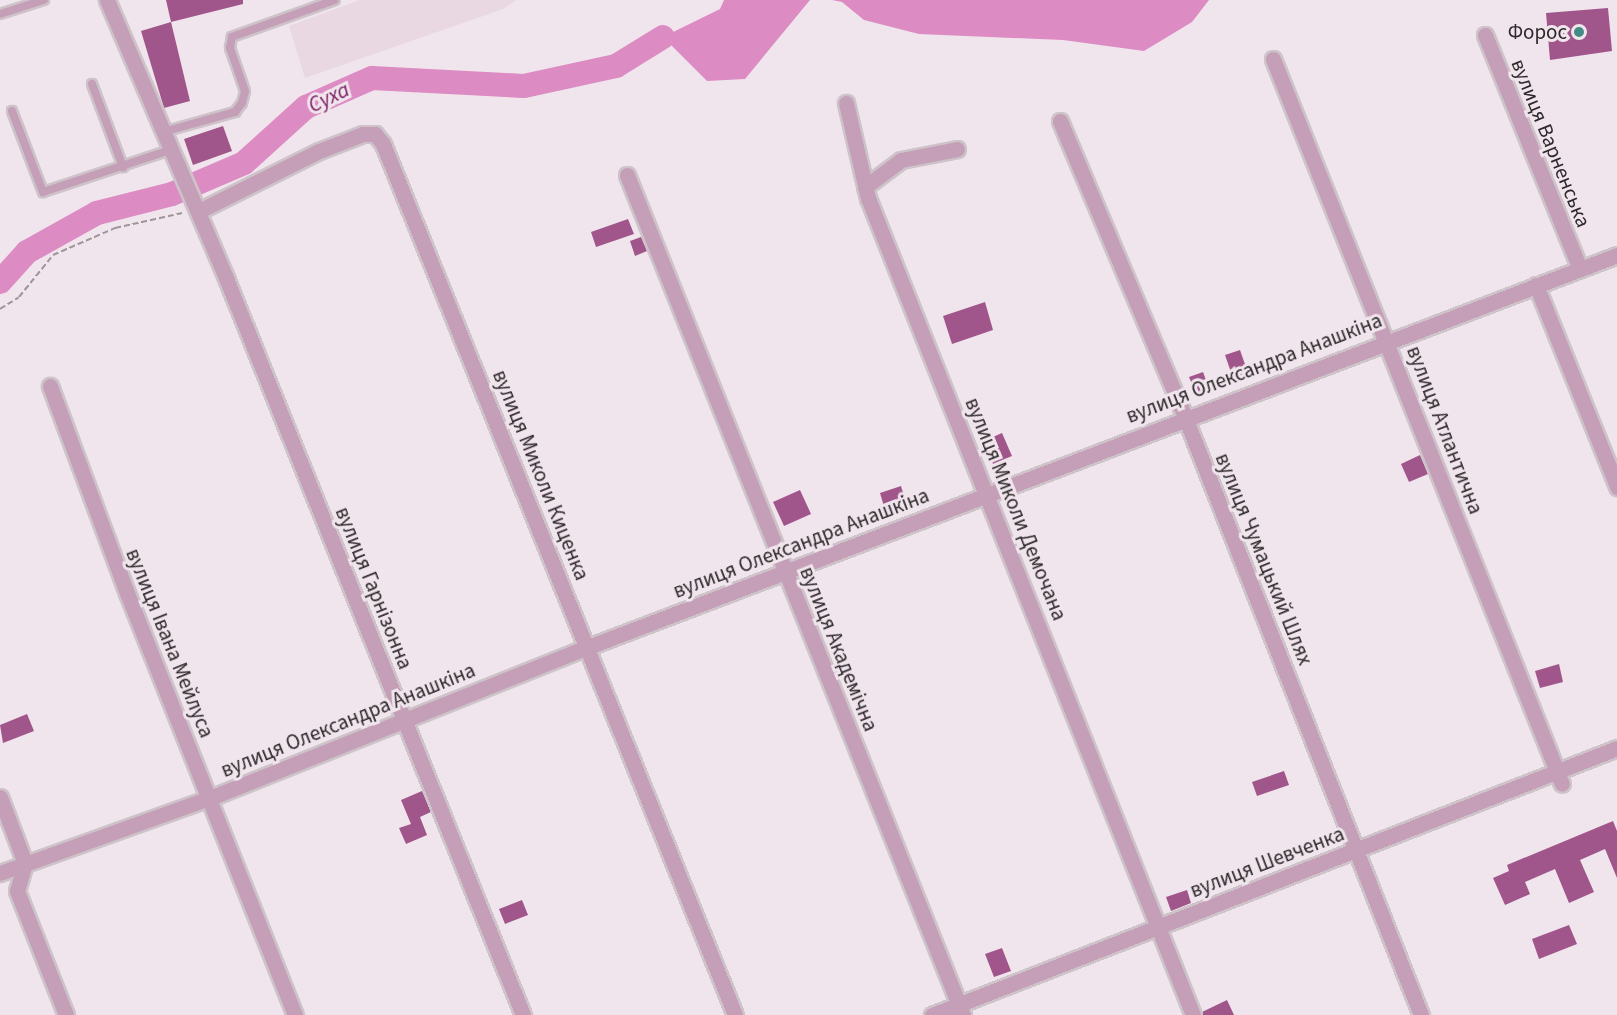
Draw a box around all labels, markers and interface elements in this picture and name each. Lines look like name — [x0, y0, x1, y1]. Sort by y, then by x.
place label: Форос — [1508, 19, 1567, 45]
marker: Форос — [1572, 25, 1586, 39]
street label: вулиця Варненська — [1506, 55, 1596, 231]
water label: Суха — [304, 77, 354, 119]
street label: вулиця Олександра Анашкіна — [1122, 307, 1386, 429]
street label: вулиця Атлантична — [1401, 342, 1489, 518]
street label: вулиця Миколи Киценка — [487, 366, 595, 584]
street label: вулиця Миколи Демочана — [960, 394, 1072, 624]
street label: вулиця Чумацький Шлях — [1210, 449, 1318, 669]
street label: вулиця Олександра Анашкіна — [669, 482, 933, 604]
street label: вулиця Гарнізонна — [330, 503, 418, 673]
street label: вулиця Івана Мейлуса — [121, 545, 219, 741]
street label: вулиця Академічна — [794, 563, 884, 735]
street label: вулиця Олександра Анашкіна — [217, 657, 479, 783]
street label: вулиця Шевченка — [1186, 821, 1348, 903]

